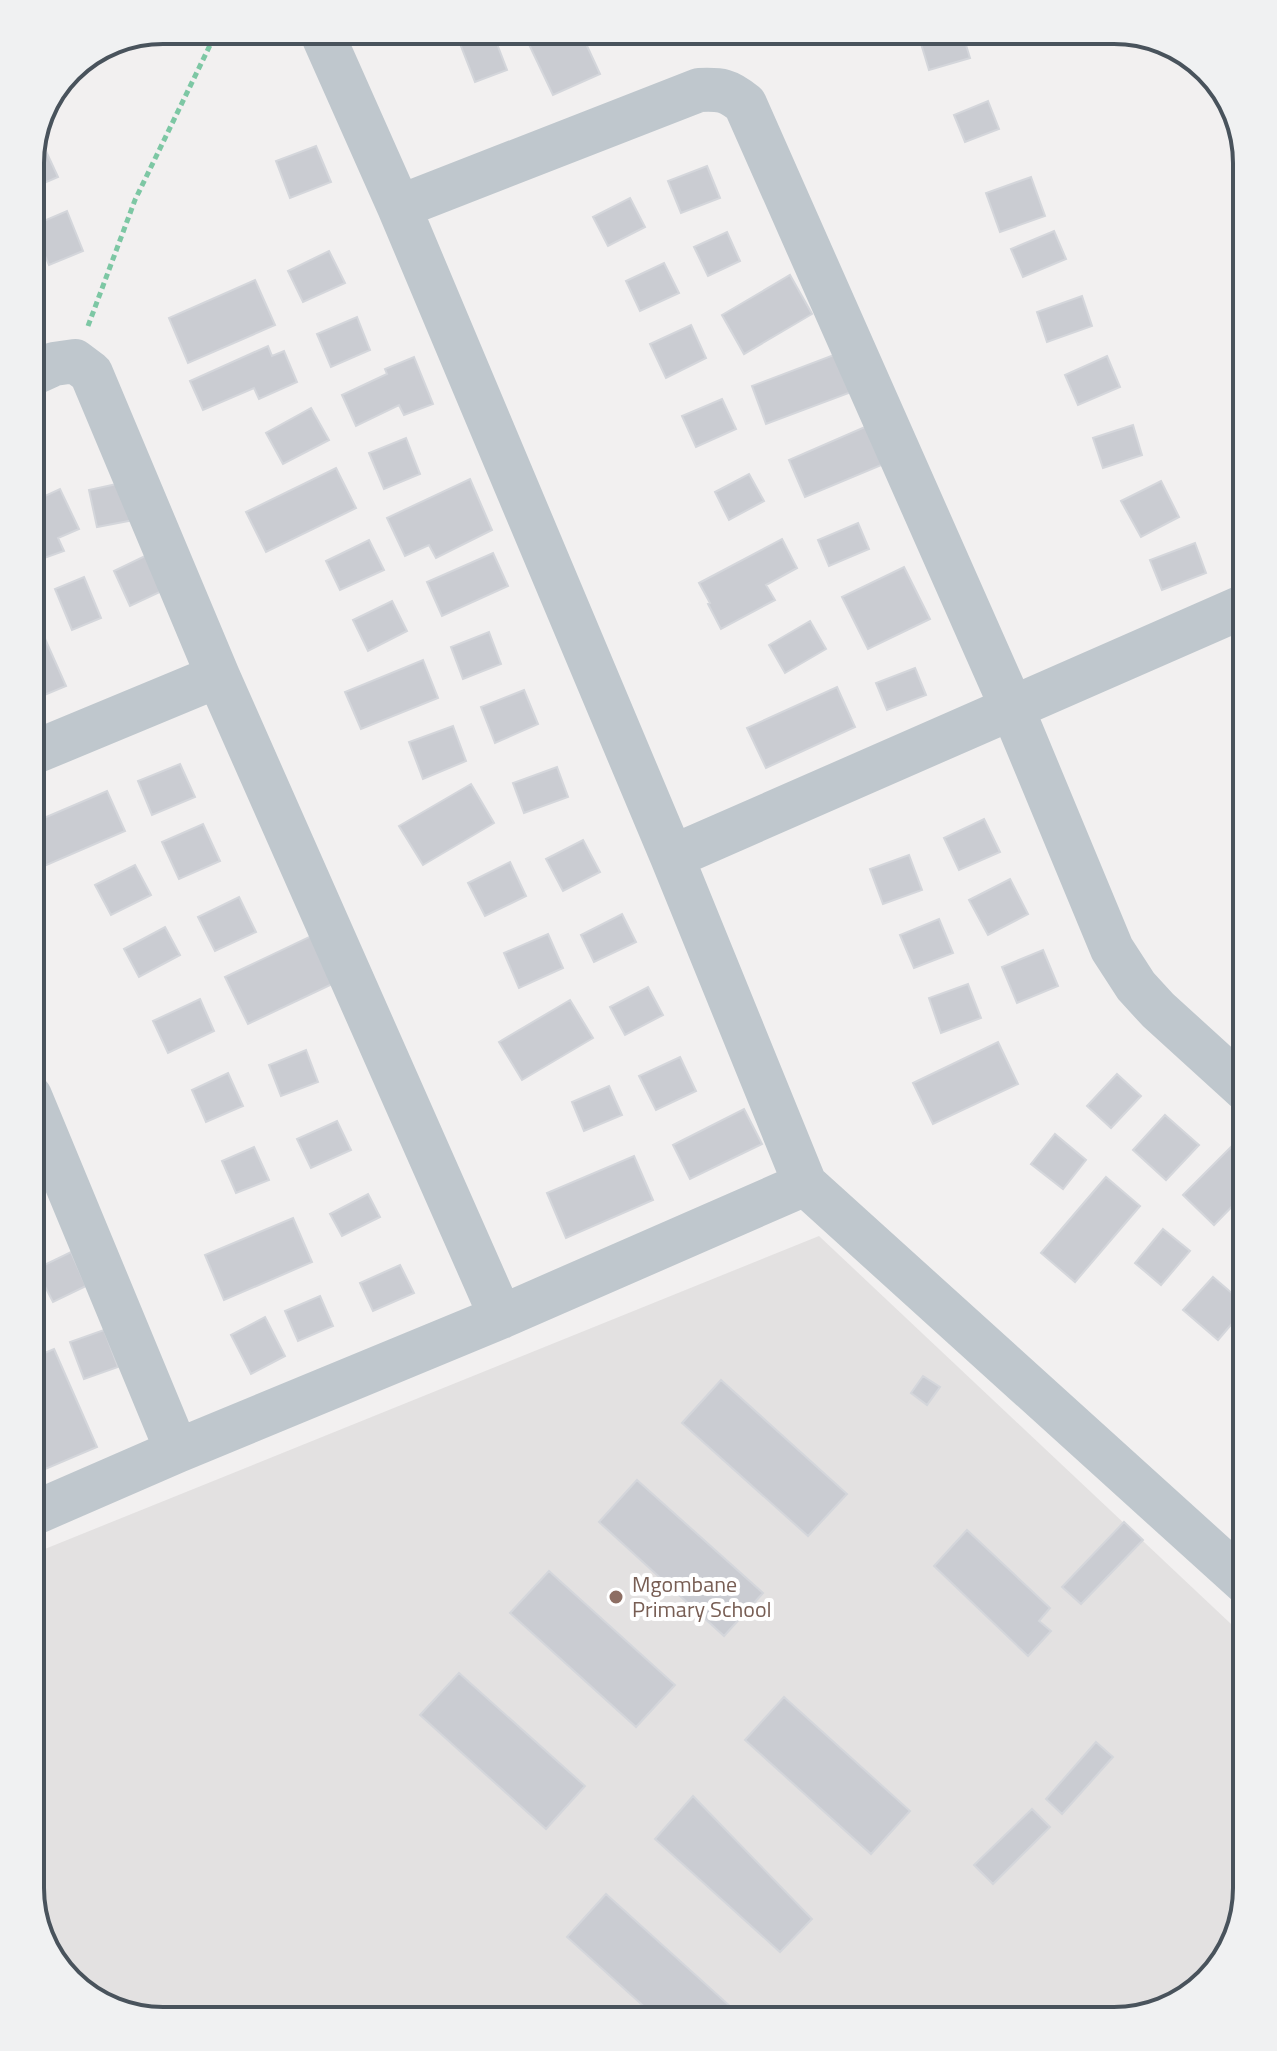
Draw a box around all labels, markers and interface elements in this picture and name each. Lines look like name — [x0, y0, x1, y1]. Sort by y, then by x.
place label: Mgombane Primary School — [632, 1567, 772, 1626]
marker: Mgombane Primary School — [607, 1588, 625, 1606]

